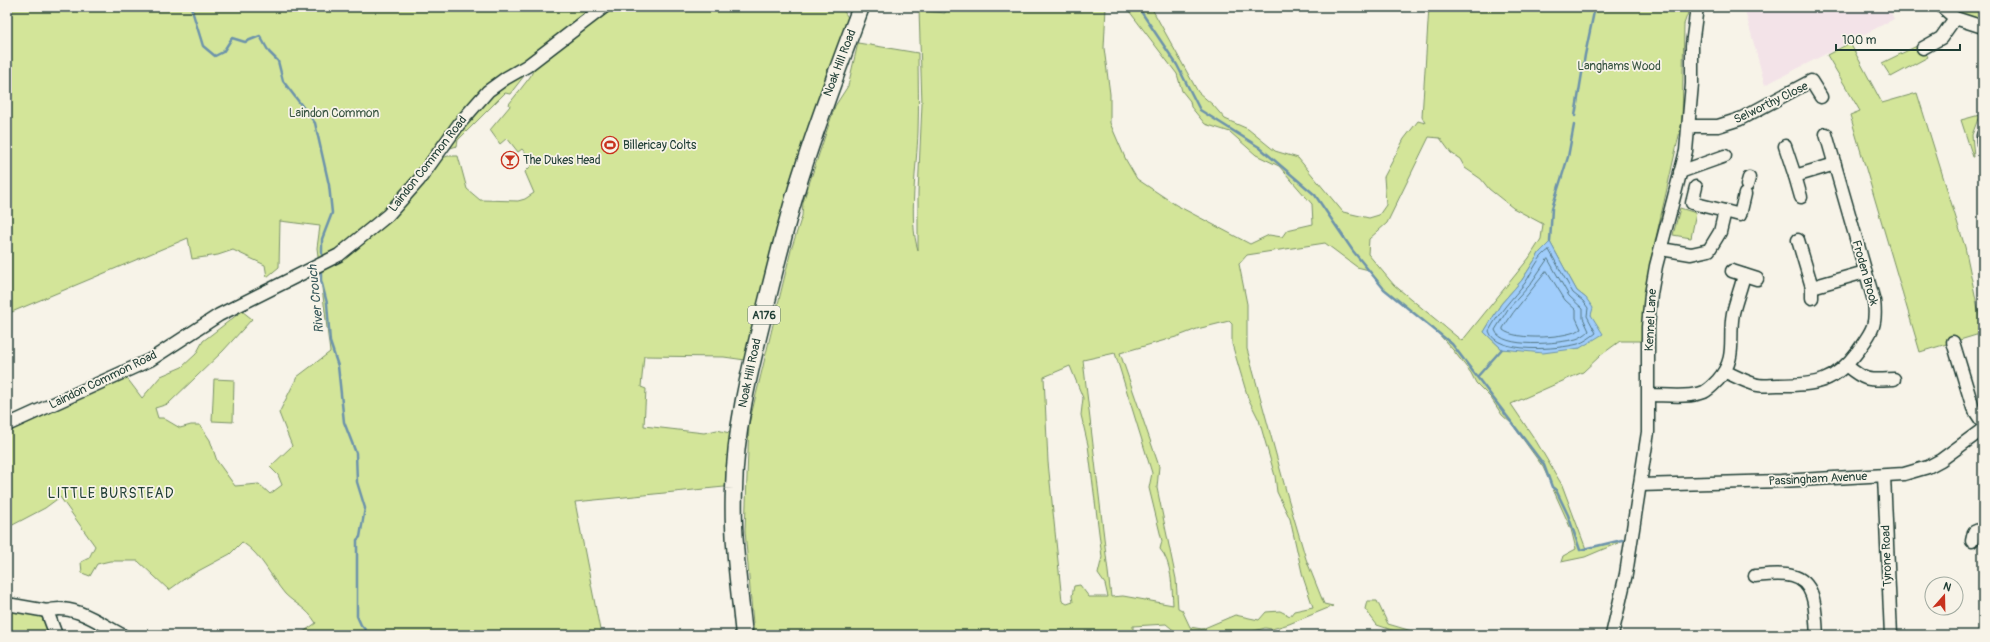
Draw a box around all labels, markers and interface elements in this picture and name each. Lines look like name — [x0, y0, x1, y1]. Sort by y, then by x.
scale bar — [1836, 26, 1960, 52]
street label: Noak Hill Road — [820, 27, 860, 99]
text: 100 m — [1842, 33, 1877, 48]
park label: Langhams Wood — [1577, 59, 1661, 74]
street label: Selworthy Close — [1731, 79, 1811, 127]
park label: Laindon Common — [289, 106, 379, 121]
street label: Laindon Common Road — [386, 113, 470, 215]
sports icon: Billericay Colts — [600, 135, 620, 155]
place label: Billericay Colts — [623, 138, 697, 153]
bar icon: The Dukes Head — [500, 150, 520, 170]
place label: The Dukes Head — [523, 153, 601, 168]
street label: Froden Brook — [1848, 238, 1882, 308]
water label: River Crouch — [304, 263, 328, 334]
street label: Kennel Lane — [1642, 288, 1660, 352]
road number: A176 — [748, 306, 780, 324]
street label: Noak Hill Road — [735, 337, 765, 409]
street label: Laindon Common Road — [47, 347, 159, 413]
street label: Passingham Avenue — [1768, 469, 1868, 489]
district label: LITTLE BURSTEAD — [48, 485, 174, 502]
street label: Tyrone Road — [1878, 525, 1896, 587]
north arrow — [1924, 576, 1964, 616]
text: N — [1942, 580, 1953, 595]

